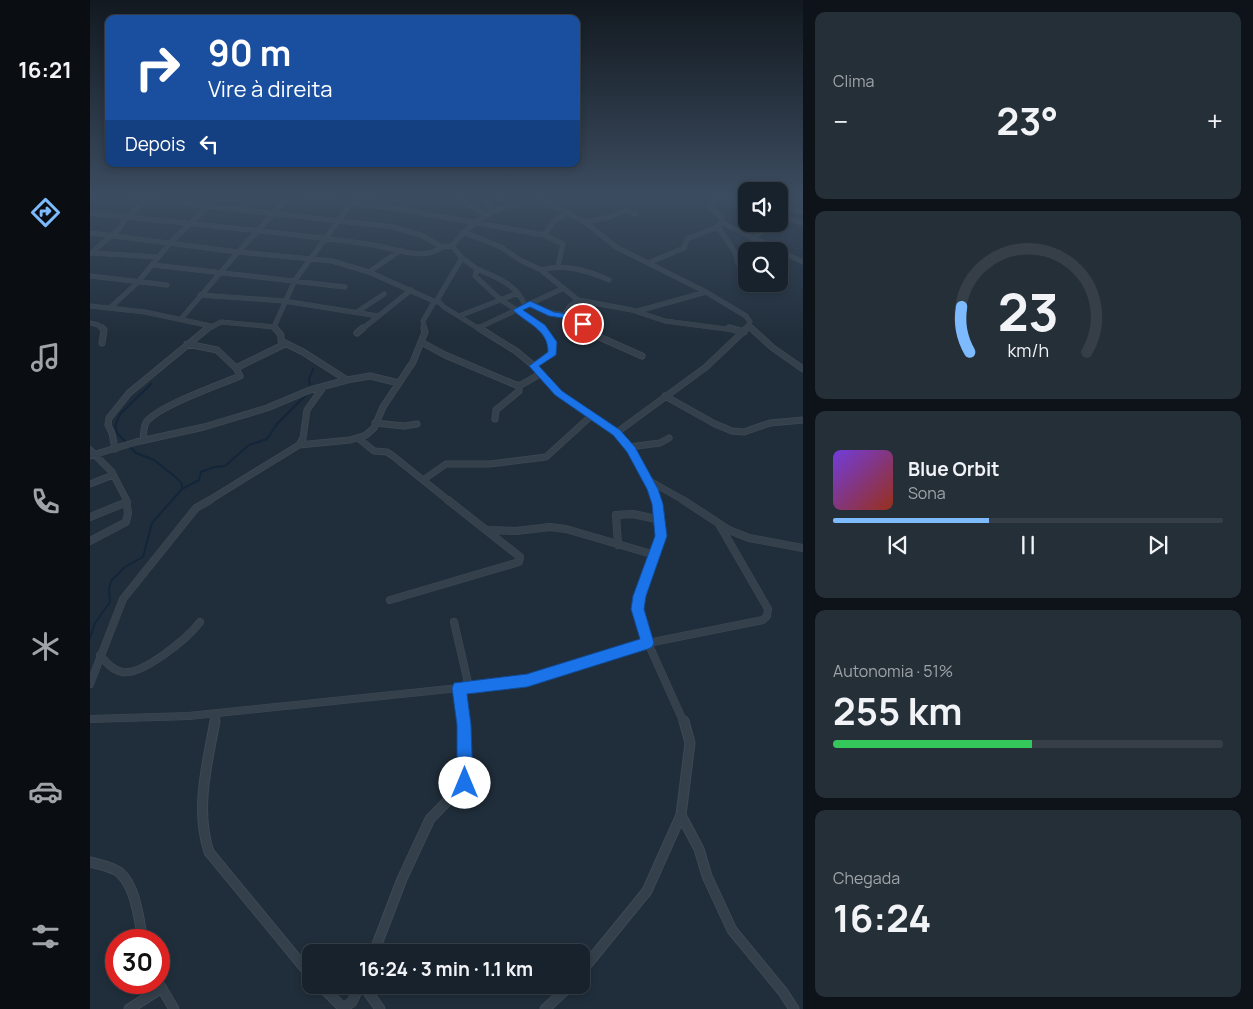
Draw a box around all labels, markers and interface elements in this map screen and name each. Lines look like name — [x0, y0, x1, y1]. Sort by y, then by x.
text: 90 m — [208, 29, 291, 77]
icon: right — [125, 35, 190, 100]
text: 16:21 — [18, 55, 72, 85]
text: Clima — [833, 70, 874, 92]
text: Vire à direita — [208, 74, 332, 104]
text: 23° — [997, 94, 1058, 146]
text: − — [833, 102, 848, 140]
text: + — [1207, 102, 1223, 140]
icon: left — [195, 130, 223, 158]
text: Depois — [125, 131, 185, 157]
map controls — [738, 182, 788, 292]
button: sound — [738, 182, 788, 232]
icon: directions — [28, 195, 63, 230]
button: search — [738, 242, 788, 292]
text: 23 — [997, 276, 1059, 347]
pin — [562, 303, 604, 345]
icon: arrive — [569, 310, 597, 338]
text: km/h — [1007, 338, 1049, 362]
icon: music — [28, 340, 63, 375]
text: Blue Orbit — [908, 456, 1000, 482]
text: Sona — [908, 482, 946, 504]
icon: phone — [28, 484, 63, 519]
icon: previous — [884, 531, 912, 559]
icon: pause — [1014, 531, 1042, 559]
icon: next — [1144, 531, 1172, 559]
icon: climate — [28, 629, 63, 664]
text: Autonomia · 51% — [833, 660, 953, 682]
text: 255 km — [833, 684, 962, 736]
position arrow — [438, 756, 490, 808]
icon: car — [28, 774, 63, 809]
text: Chegada — [833, 867, 900, 889]
text: 16:24 — [833, 891, 931, 943]
icon: filters — [28, 919, 63, 954]
speed limit sign: 30 — [105, 929, 170, 994]
text: 16:24 · 3 min · 1.1 km — [359, 956, 533, 982]

